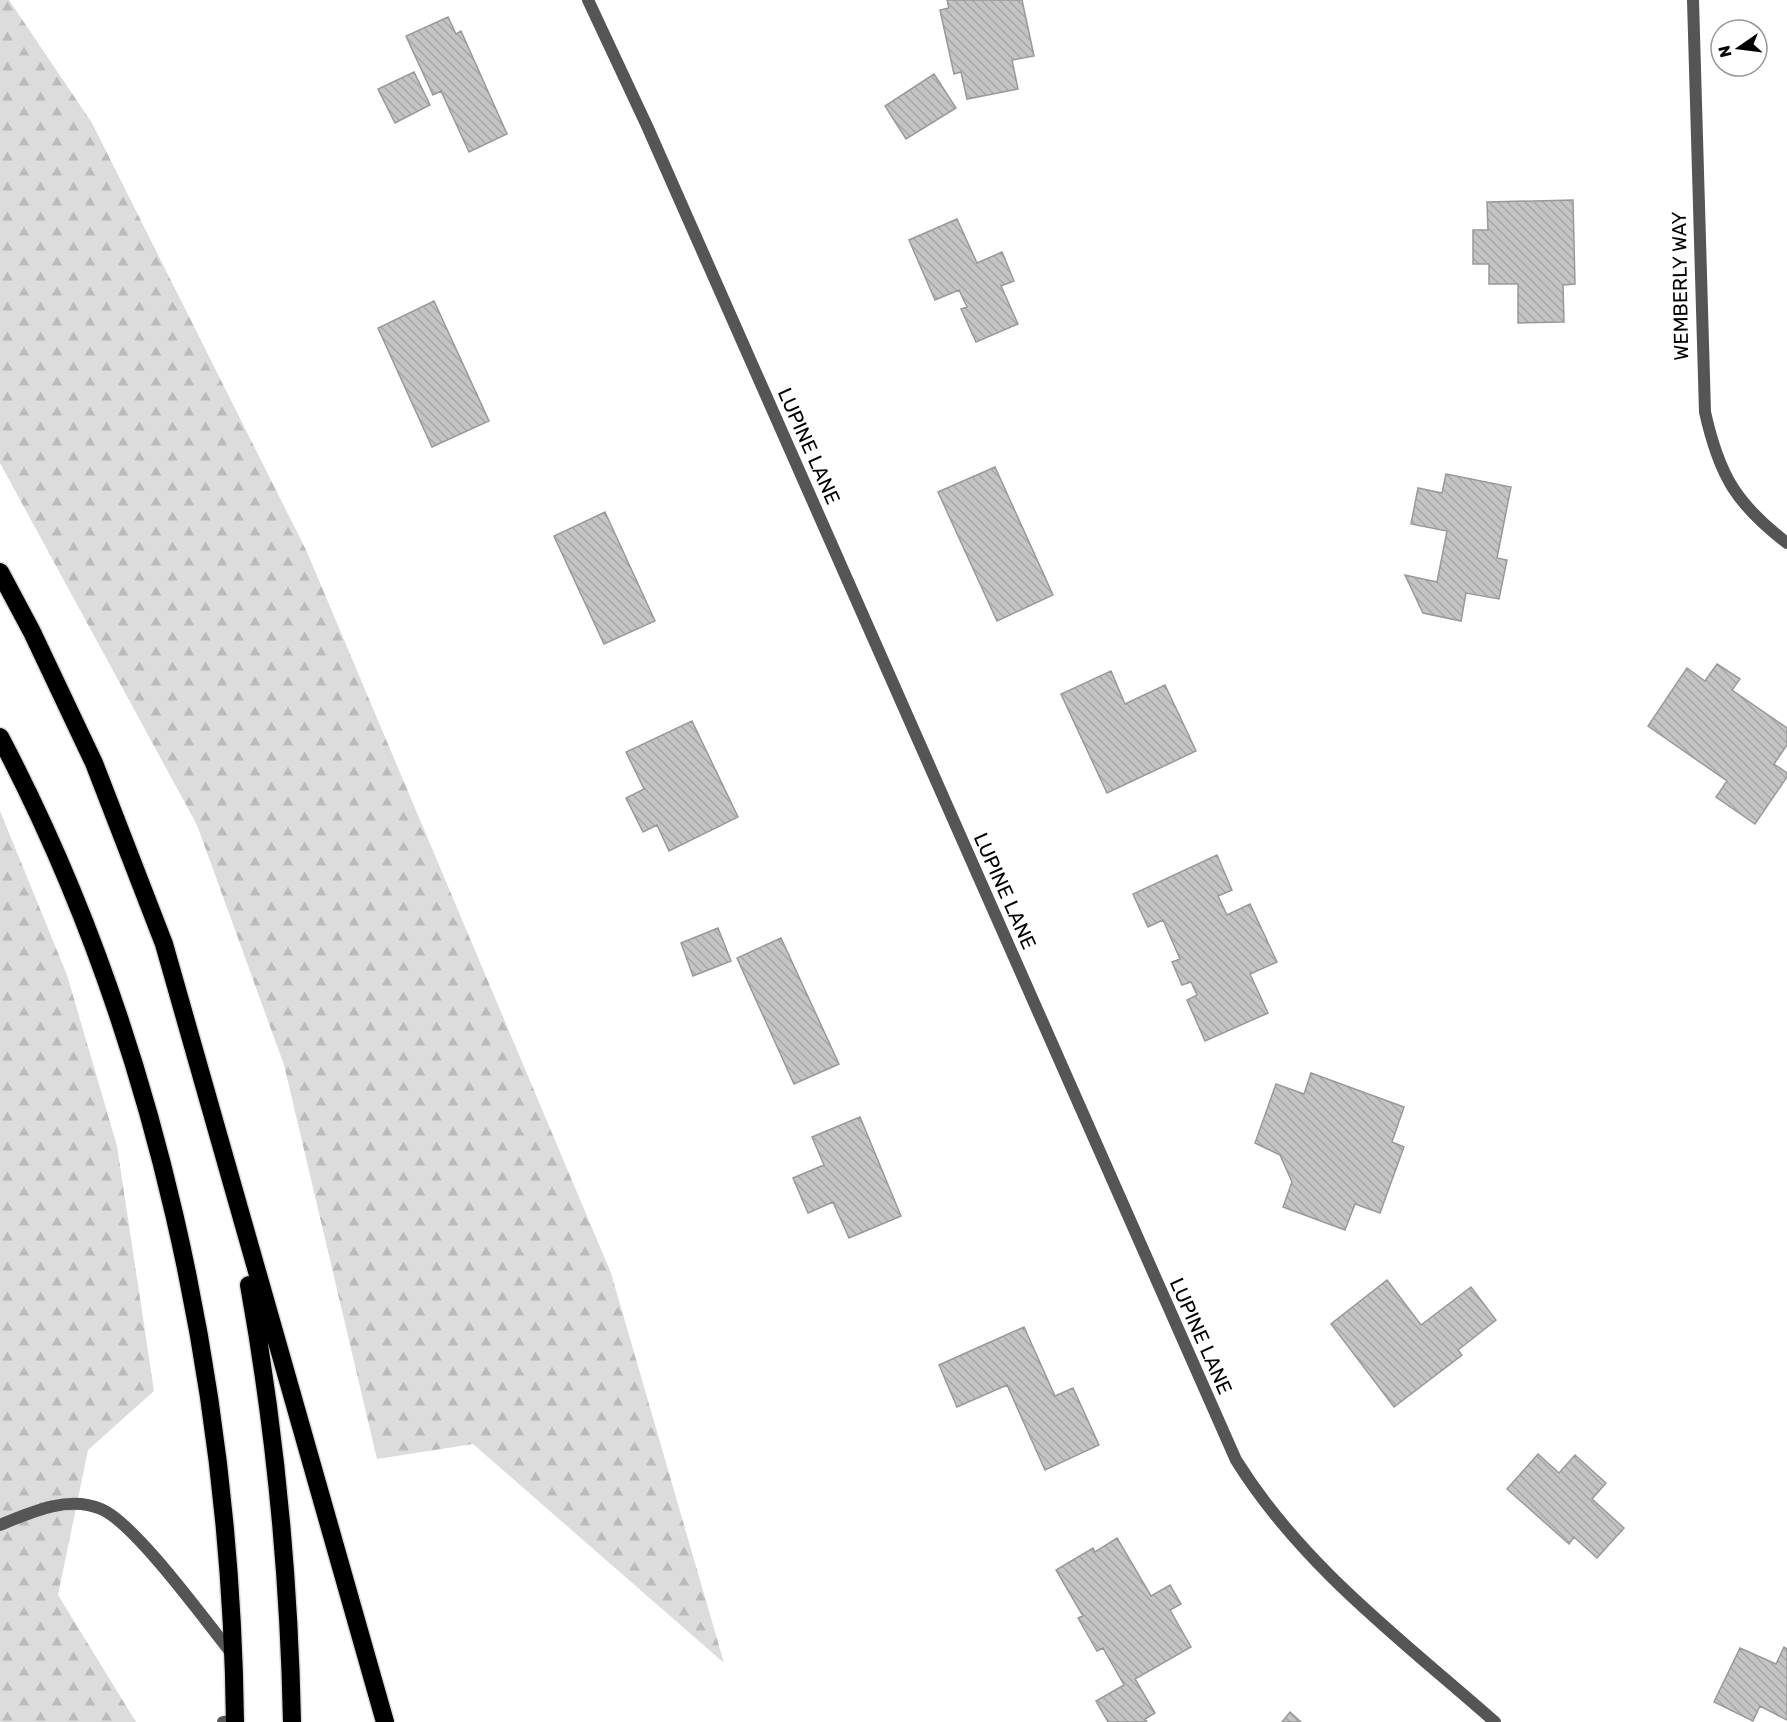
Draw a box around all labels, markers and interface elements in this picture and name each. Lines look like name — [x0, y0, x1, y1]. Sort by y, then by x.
north arrow — [1709, 18, 1769, 78]
text: N — [1714, 44, 1736, 59]
street label: WEMBERLY WAY — [1667, 211, 1693, 361]
street label: LUPINE LANE — [773, 384, 845, 508]
street label: LUPINE LANE — [969, 829, 1041, 953]
street label: LUPINE LANE — [1165, 1274, 1237, 1398]

